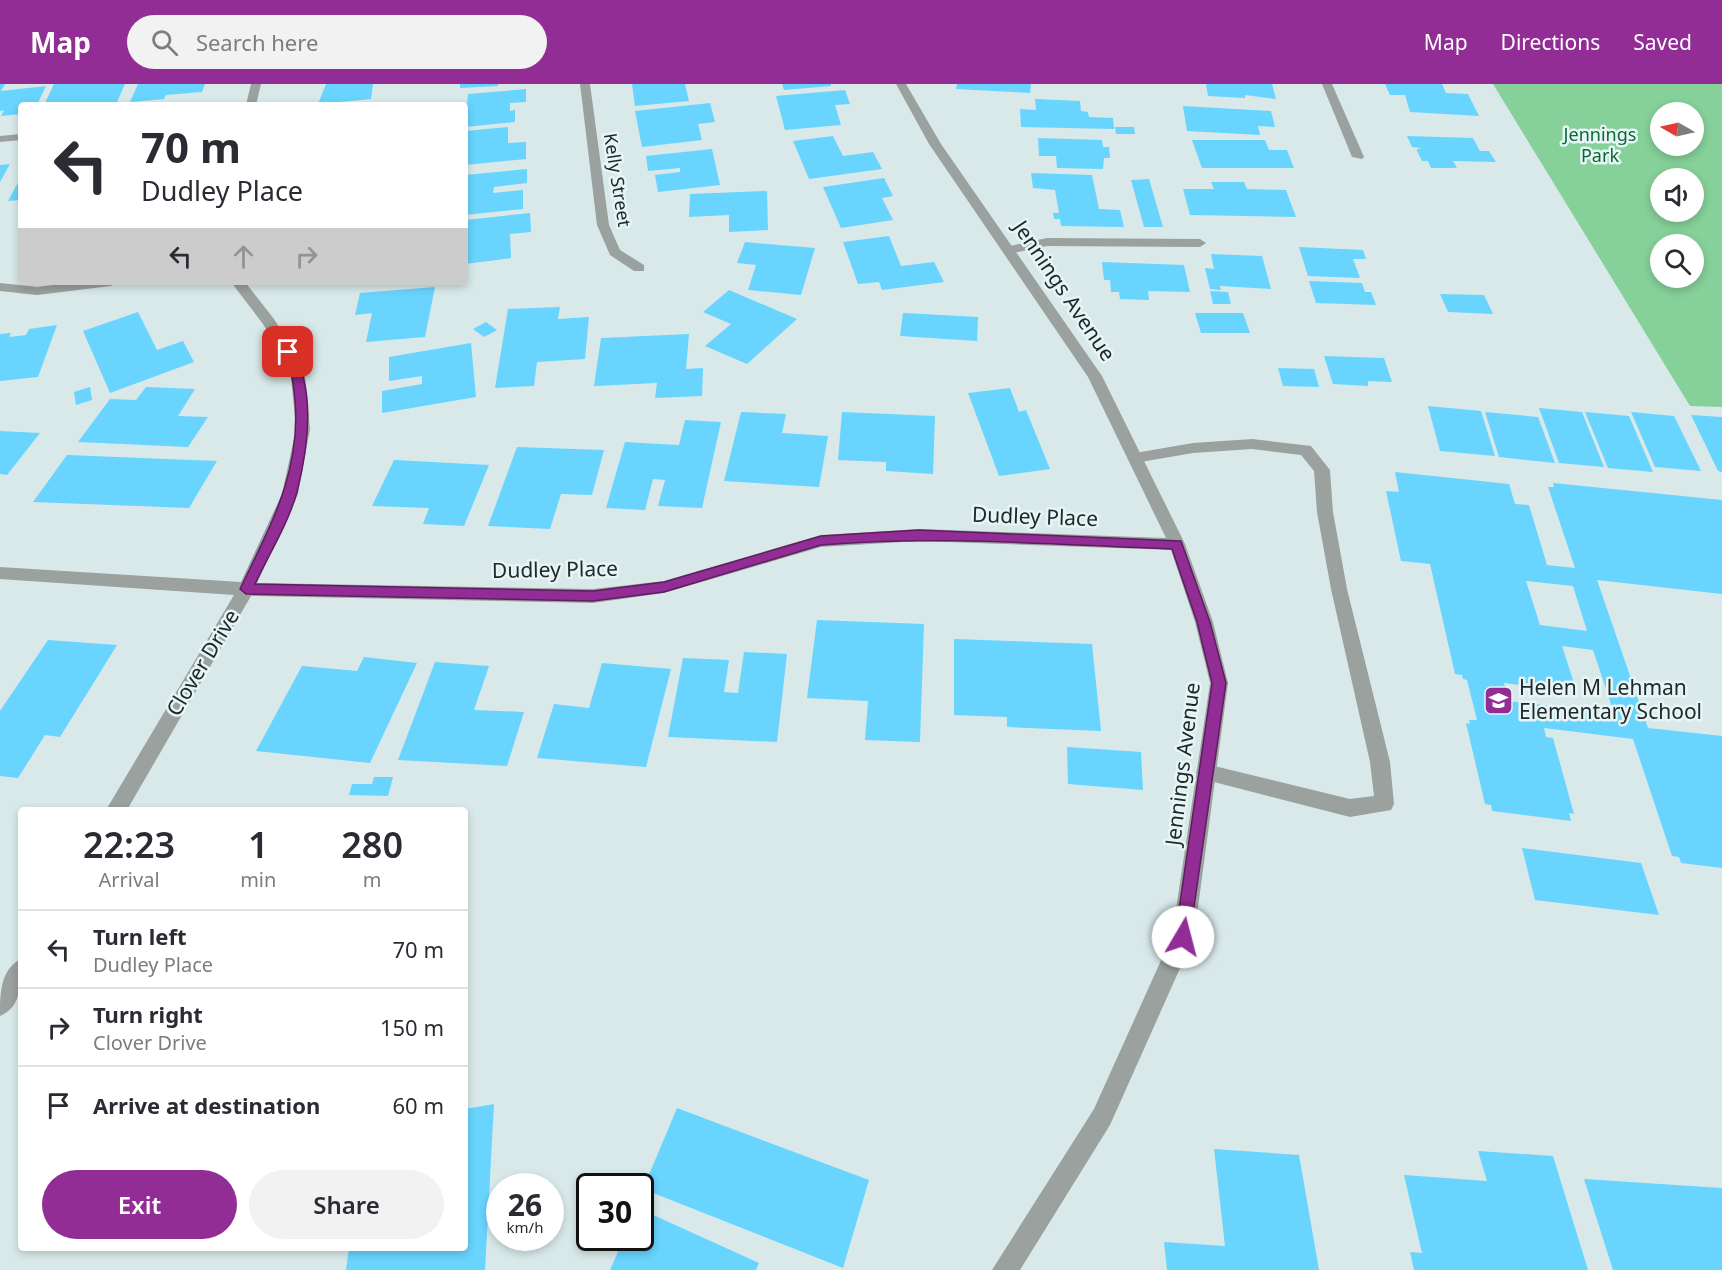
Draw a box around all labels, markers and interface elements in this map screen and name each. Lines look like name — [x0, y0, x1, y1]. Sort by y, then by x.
search box — [127, 15, 547, 69]
text: Map — [30, 23, 91, 61]
icon: search — [148, 26, 181, 59]
text: Search here — [196, 27, 318, 57]
text: Map — [1424, 28, 1468, 56]
text: Directions — [1501, 28, 1600, 56]
text: Saved — [1633, 28, 1692, 56]
north arrow — [1650, 102, 1704, 156]
map controls — [1650, 102, 1704, 288]
text: 70 m — [141, 118, 241, 175]
park label: Jennings Park — [1562, 122, 1636, 167]
icon: left — [42, 126, 120, 204]
street label: Kelly Street — [599, 131, 637, 229]
button: sound — [1650, 168, 1704, 222]
text: Dudley Place — [141, 172, 303, 209]
street label: Jennings Avenue — [1006, 213, 1122, 366]
button: search — [1650, 234, 1704, 288]
icon: left — [164, 240, 197, 273]
icon: ahead — [227, 240, 260, 273]
icon: right — [290, 240, 323, 273]
pin — [262, 326, 313, 377]
icon: arrive — [271, 335, 304, 368]
street label: Dudley Place — [972, 500, 1099, 532]
street label: Dudley Place — [492, 554, 618, 584]
street label: Clover Drive — [159, 604, 245, 721]
place label: Helen M Lehman Elementary School — [1519, 673, 1702, 725]
street label: Jennings Avenue — [1158, 681, 1206, 849]
school or university icon: Helen M Lehman Elementary School — [1482, 684, 1514, 716]
text: 22:23 — [83, 820, 175, 869]
text: 1 — [248, 820, 269, 869]
text: 280 — [341, 820, 403, 869]
text: Arrival — [99, 866, 160, 893]
text: min — [240, 866, 276, 893]
text: m — [363, 866, 382, 893]
position arrow — [1151, 905, 1215, 969]
text: Turn left — [93, 921, 187, 951]
icon: left — [42, 933, 75, 966]
text: 70 m — [393, 934, 444, 964]
text: Dudley Place — [93, 951, 213, 978]
text: Turn right — [93, 999, 203, 1029]
icon: right — [42, 1011, 75, 1044]
text: 150 m — [380, 1012, 444, 1042]
text: Clover Drive — [93, 1029, 207, 1056]
icon: arrive — [42, 1089, 75, 1122]
text: Arrive at destination — [93, 1090, 320, 1120]
text: 60 m — [393, 1090, 444, 1120]
button: Exit — [42, 1170, 237, 1239]
button: Share — [249, 1170, 444, 1239]
speed limit sign: 30 — [576, 1173, 654, 1251]
text: 26 — [508, 1184, 542, 1225]
text: km/h — [507, 1217, 543, 1237]

